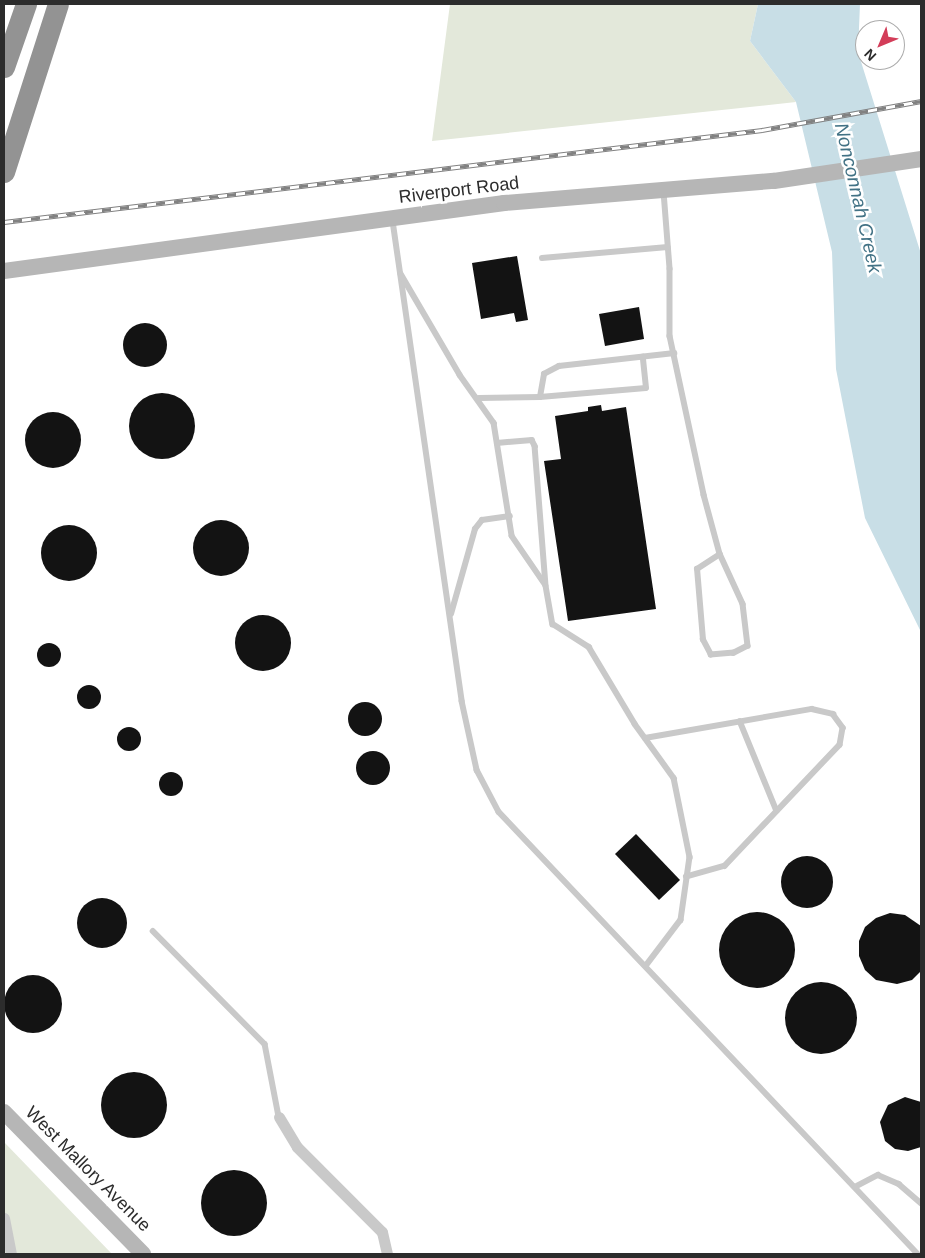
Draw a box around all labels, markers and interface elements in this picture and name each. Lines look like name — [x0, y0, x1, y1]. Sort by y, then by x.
north arrow — [855, 20, 905, 70]
text: N — [861, 46, 879, 64]
water label: Nonconnah Creek — [830, 121, 886, 275]
street label: Riverport Road — [398, 172, 520, 208]
street label: West Mallory Avenue — [20, 1101, 156, 1237]

